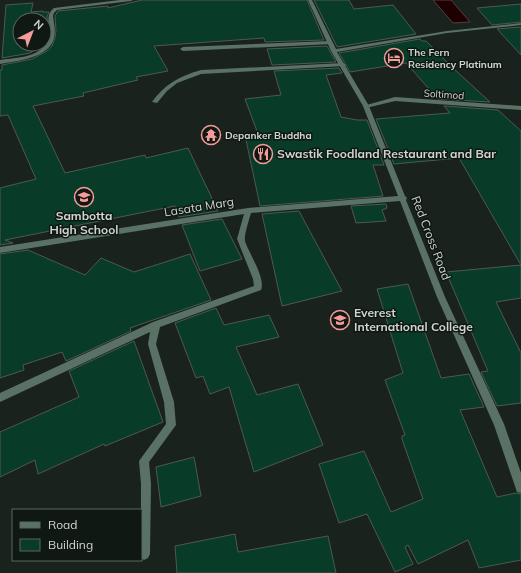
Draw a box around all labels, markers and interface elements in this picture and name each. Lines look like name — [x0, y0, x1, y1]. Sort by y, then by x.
north arrow — [12, 12, 52, 52]
text: N — [31, 17, 46, 33]
place label: The Fern Residency Platinum — [408, 46, 502, 71]
hotel icon: The Fern Residency Platinum — [383, 47, 405, 69]
street label: Soltimod — [423, 87, 465, 102]
temple icon: Depanker Buddha — [200, 124, 222, 146]
place label: Depanker Buddha — [225, 129, 312, 142]
restaurant icon: Swastik Foodland Restaurant and Bar — [252, 143, 274, 165]
place label: Swastik Foodland Restaurant and Bar — [277, 146, 496, 161]
school or university icon: Sambotta High School — [73, 186, 95, 208]
street label: Lasata Marg — [163, 194, 235, 219]
street label: Red Cross Road — [409, 194, 454, 282]
place label: Sambotta High School — [50, 208, 118, 237]
place label: Everest International College — [354, 305, 473, 334]
school or university icon: Everest International College — [329, 309, 351, 331]
legend — [12, 509, 142, 561]
text: Road — [48, 517, 77, 532]
text: Building — [48, 537, 93, 552]

